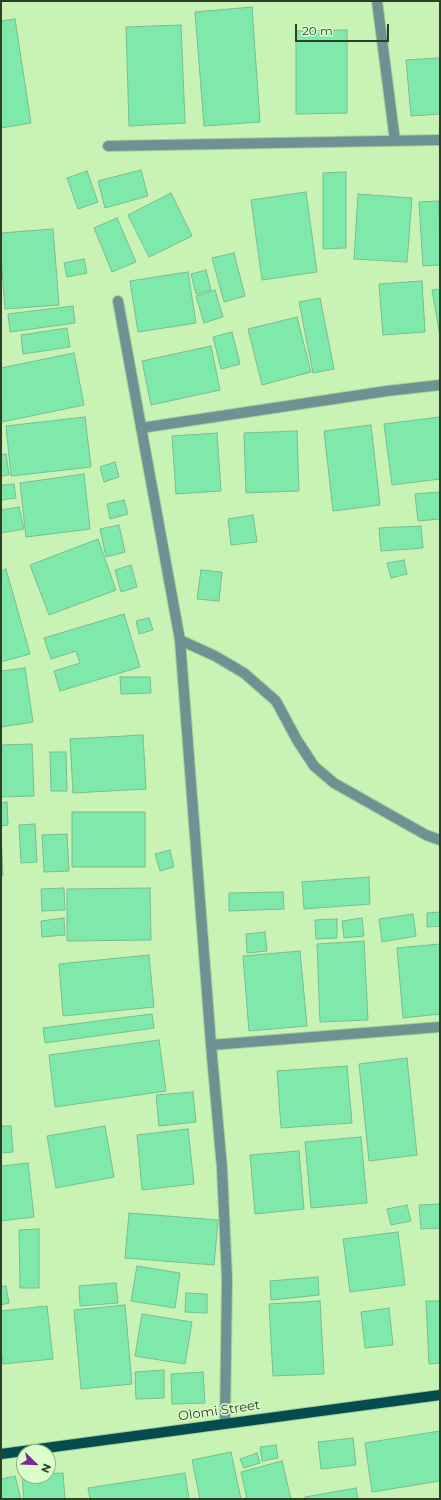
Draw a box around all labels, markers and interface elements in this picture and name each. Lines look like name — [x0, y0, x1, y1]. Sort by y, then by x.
scale bar — [297, 16, 391, 42]
text: 20 m — [302, 23, 333, 38]
street label: Olomi Street — [177, 1398, 261, 1424]
north arrow — [16, 1444, 56, 1484]
text: N — [38, 1461, 54, 1475]

